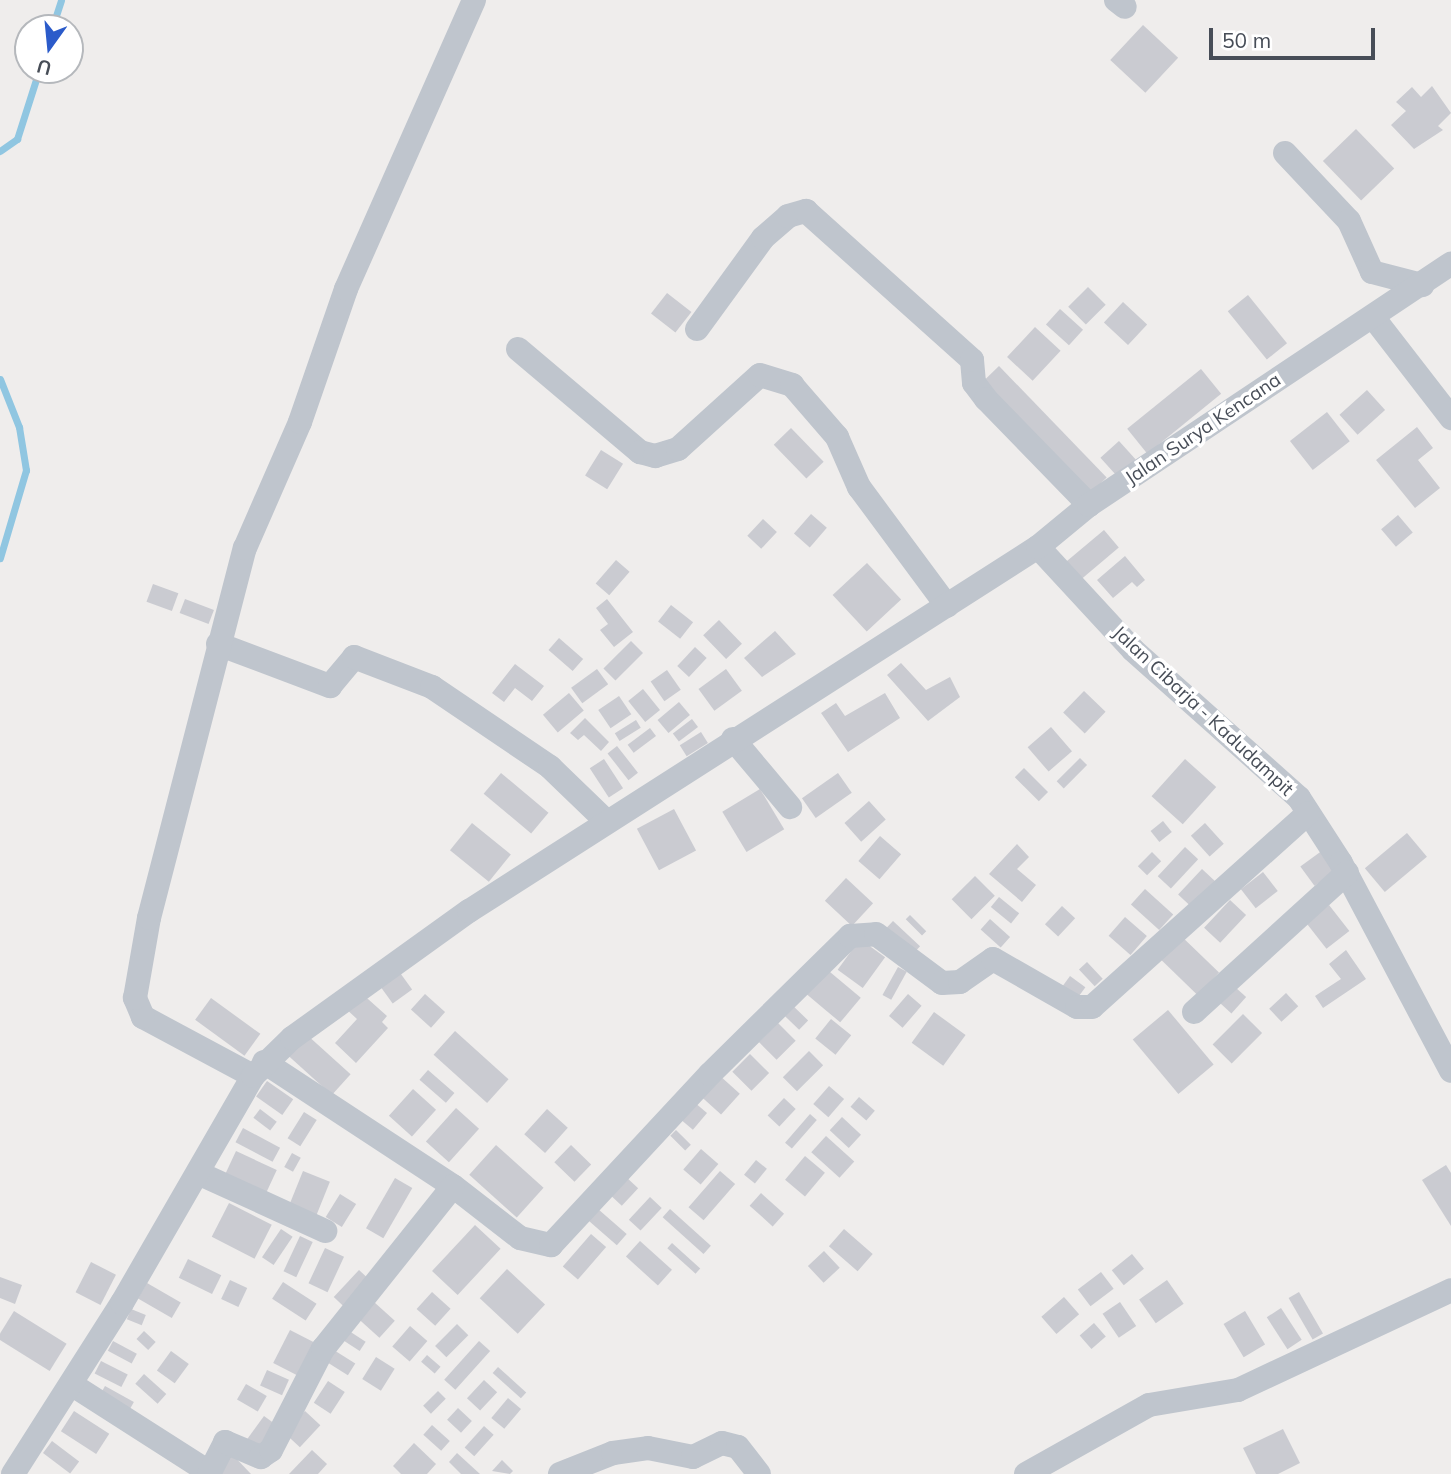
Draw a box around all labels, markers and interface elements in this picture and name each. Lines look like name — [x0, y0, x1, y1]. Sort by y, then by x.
north arrow — [14, 14, 84, 84]
scale bar — [1213, 14, 1379, 58]
text: 50 m — [1222, 27, 1271, 53]
text: U — [34, 54, 54, 81]
street label: Jalan Surya Kencana — [1121, 368, 1285, 490]
street label: Jalan Cibarja - Kadudampit — [1108, 621, 1298, 801]

